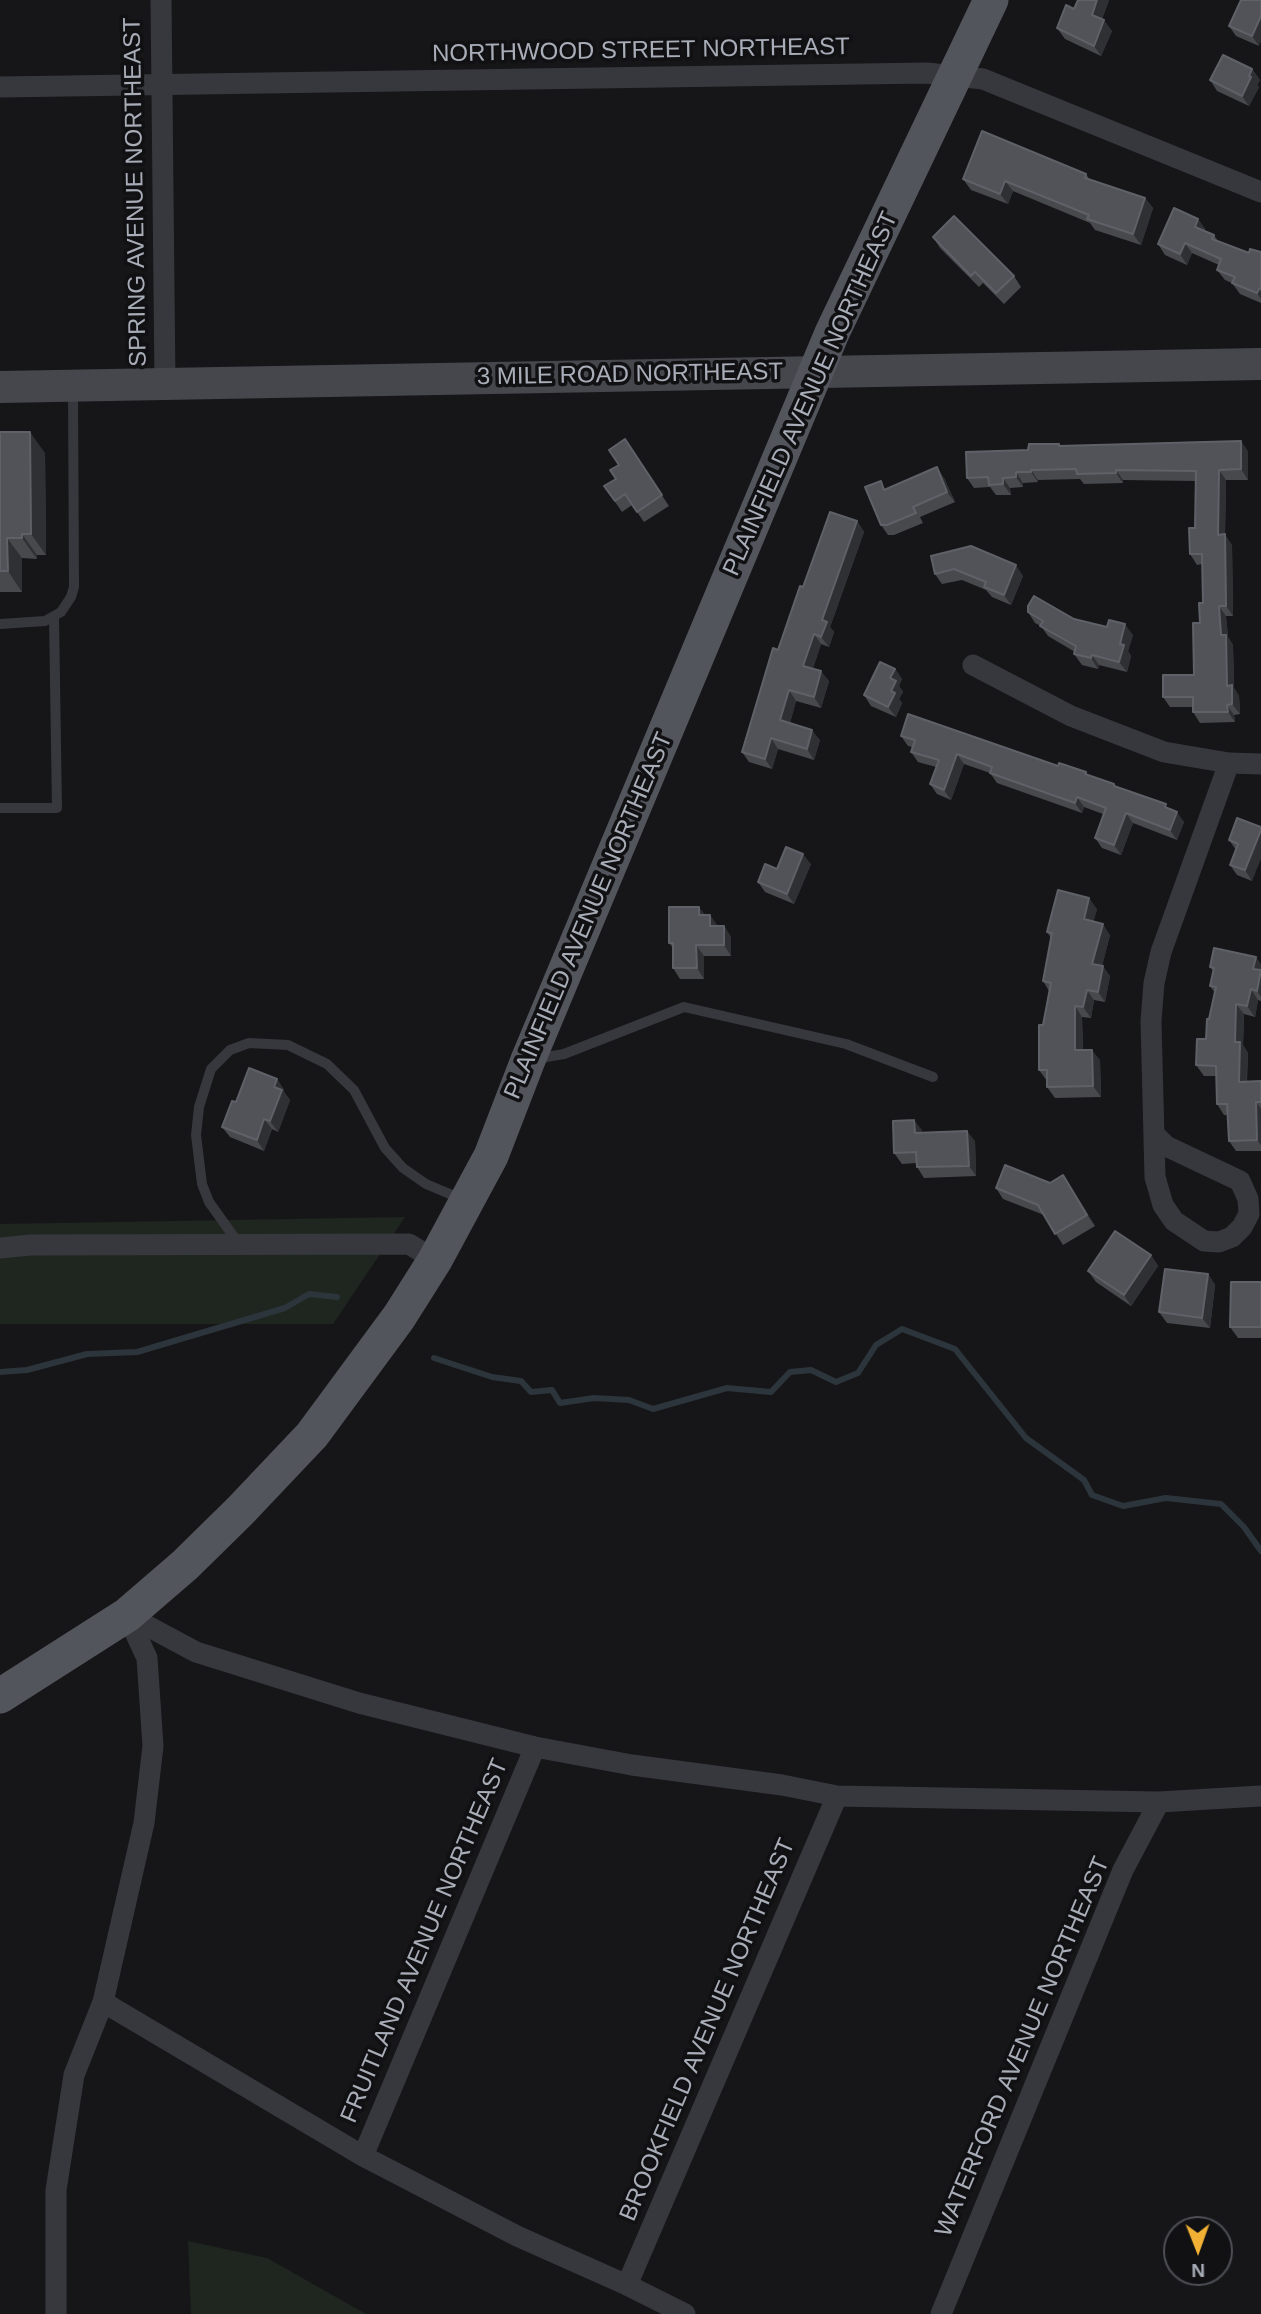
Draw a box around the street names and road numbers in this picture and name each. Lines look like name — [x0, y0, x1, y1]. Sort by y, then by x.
street label: SPRING AVENUE NORTHEAST — [119, 17, 153, 367]
street label: NORTHWOOD STREET NORTHEAST — [432, 33, 850, 69]
street label: PLAINFIELD AVENUE NORTHEAST — [717, 208, 905, 580]
street label: 3 MILE ROAD NORTHEAST — [477, 358, 783, 392]
street label: PLAINFIELD AVENUE NORTHEAST — [499, 728, 679, 1104]
street label: FRUITLAND AVENUE NORTHEAST — [335, 1755, 515, 2127]
street label: BROOKFIELD AVENUE NORTHEAST — [614, 1835, 802, 2225]
street label: WATERFORD AVENUE NORTHEAST — [930, 1853, 1116, 2241]

